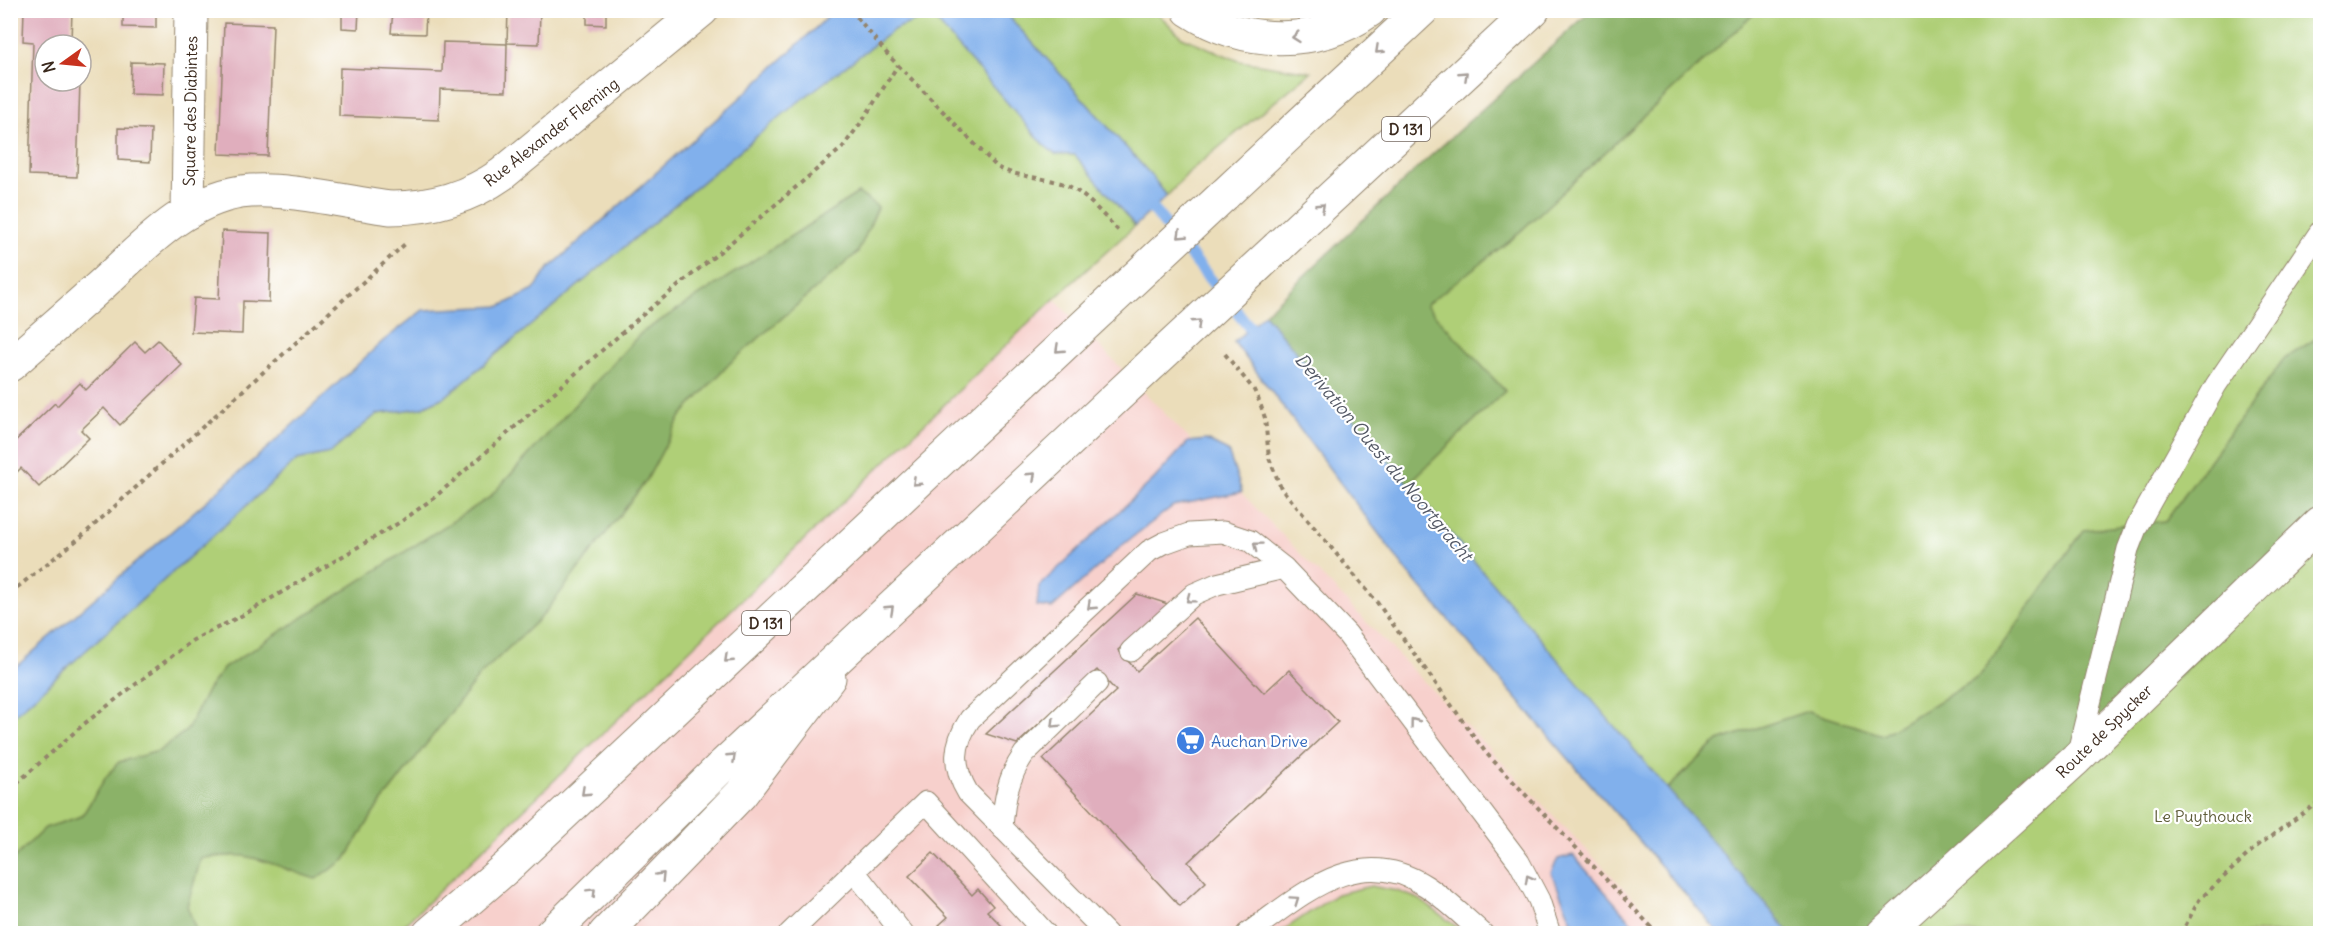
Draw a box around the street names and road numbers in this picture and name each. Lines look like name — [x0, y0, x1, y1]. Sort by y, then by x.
street label: Square des Diabintes — [179, 36, 201, 186]
street label: Rue Alexander Fleming — [480, 73, 622, 191]
road number: D 131 — [1382, 117, 1430, 141]
road number: D 131 — [742, 611, 790, 635]
street label: Route de Spycker — [2052, 680, 2157, 782]

